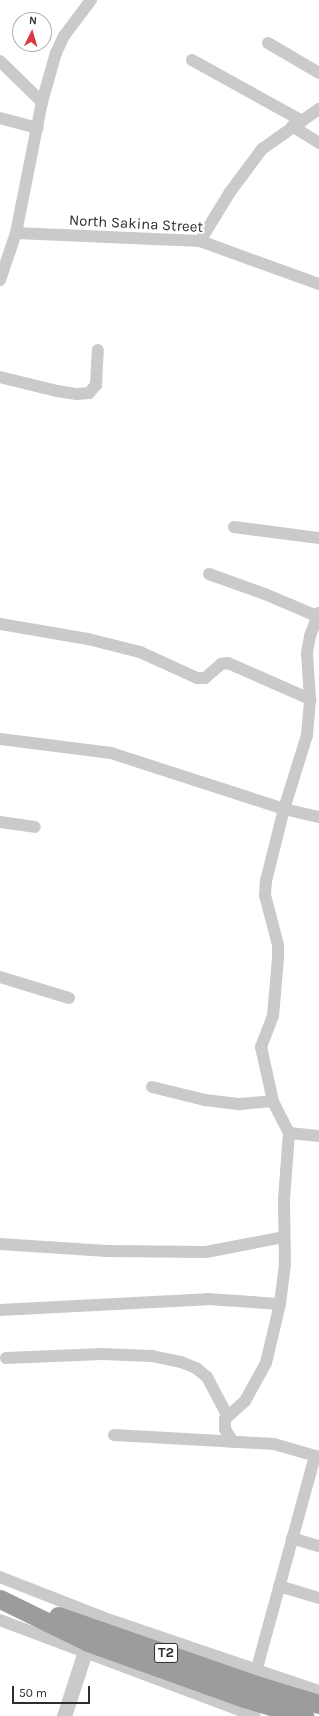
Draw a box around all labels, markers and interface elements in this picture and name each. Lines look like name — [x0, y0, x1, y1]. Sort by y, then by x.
north arrow — [12, 12, 52, 52]
text: N — [28, 14, 37, 27]
street label: North Sakina Street — [68, 211, 204, 237]
road number: T2 — [154, 1641, 178, 1665]
scale bar — [14, 1678, 92, 1704]
text: 50 m — [19, 1686, 47, 1700]

